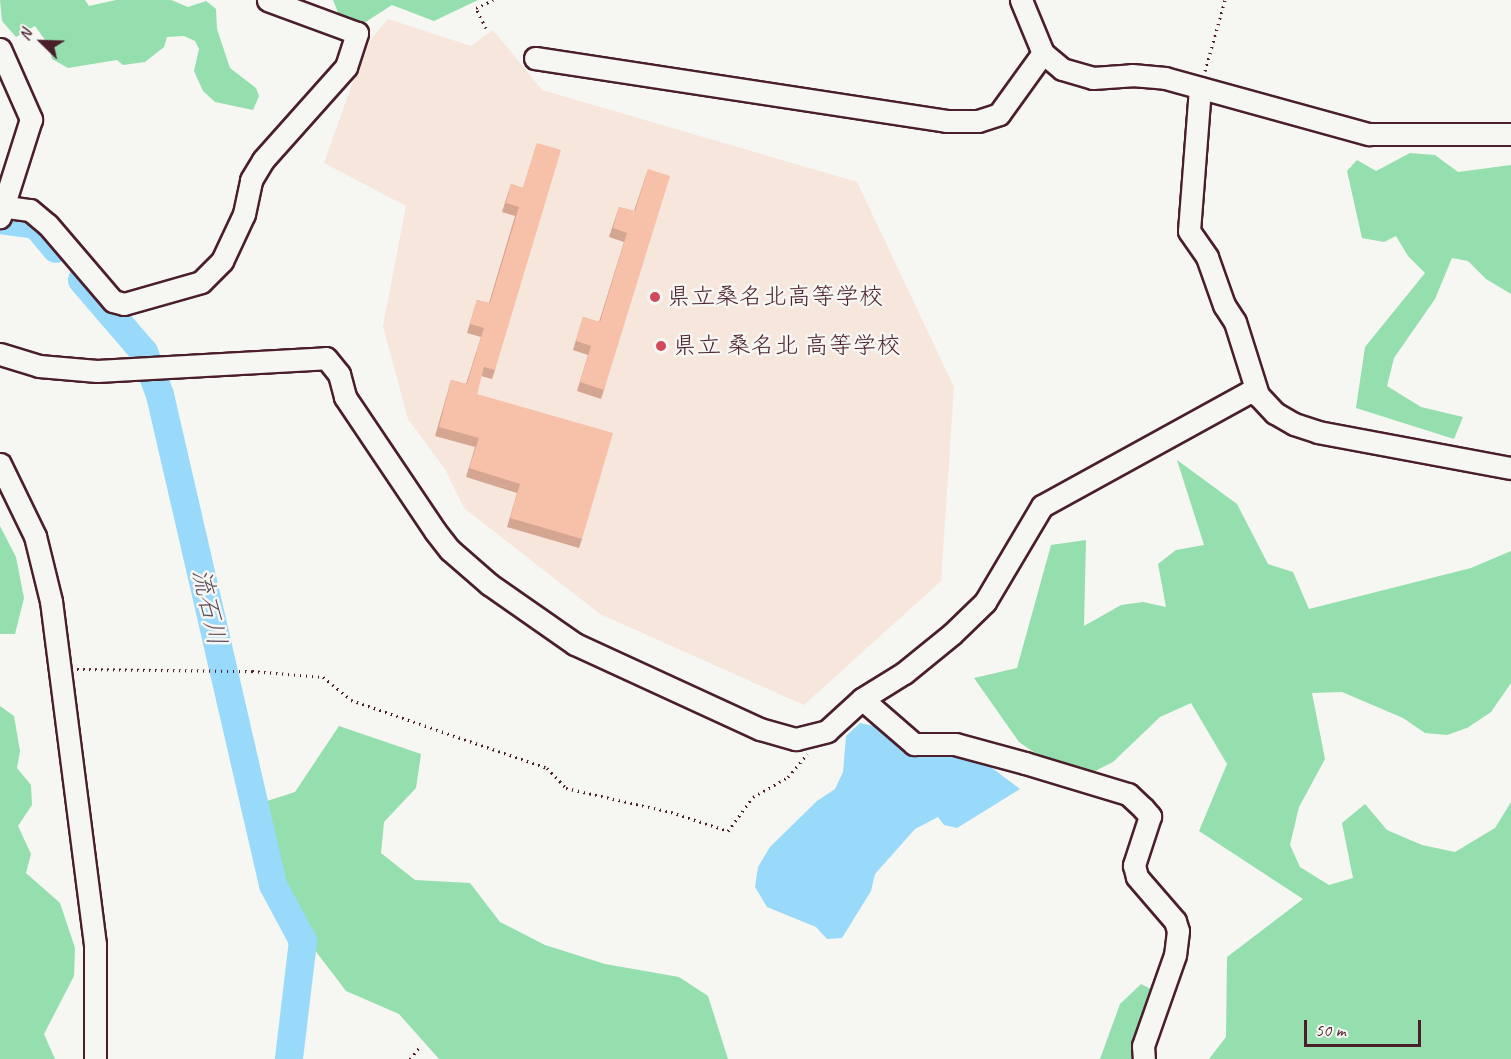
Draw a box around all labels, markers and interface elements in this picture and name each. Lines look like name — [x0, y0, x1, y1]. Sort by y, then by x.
north arrow — [12, 12, 72, 72]
text: N — [14, 27, 37, 43]
place label: 県立桑名北高等学校 — [667, 283, 883, 311]
marker: 県立桑名北高等学校 — [648, 290, 662, 304]
place label: 県立 桑名北 高等学校 — [673, 332, 901, 360]
marker: 県立 桑名北 高等学校 — [654, 339, 668, 353]
water label: 流石川 — [185, 565, 233, 649]
scale bar — [1307, 1008, 1424, 1046]
text: 50 m — [1315, 1019, 1346, 1041]

